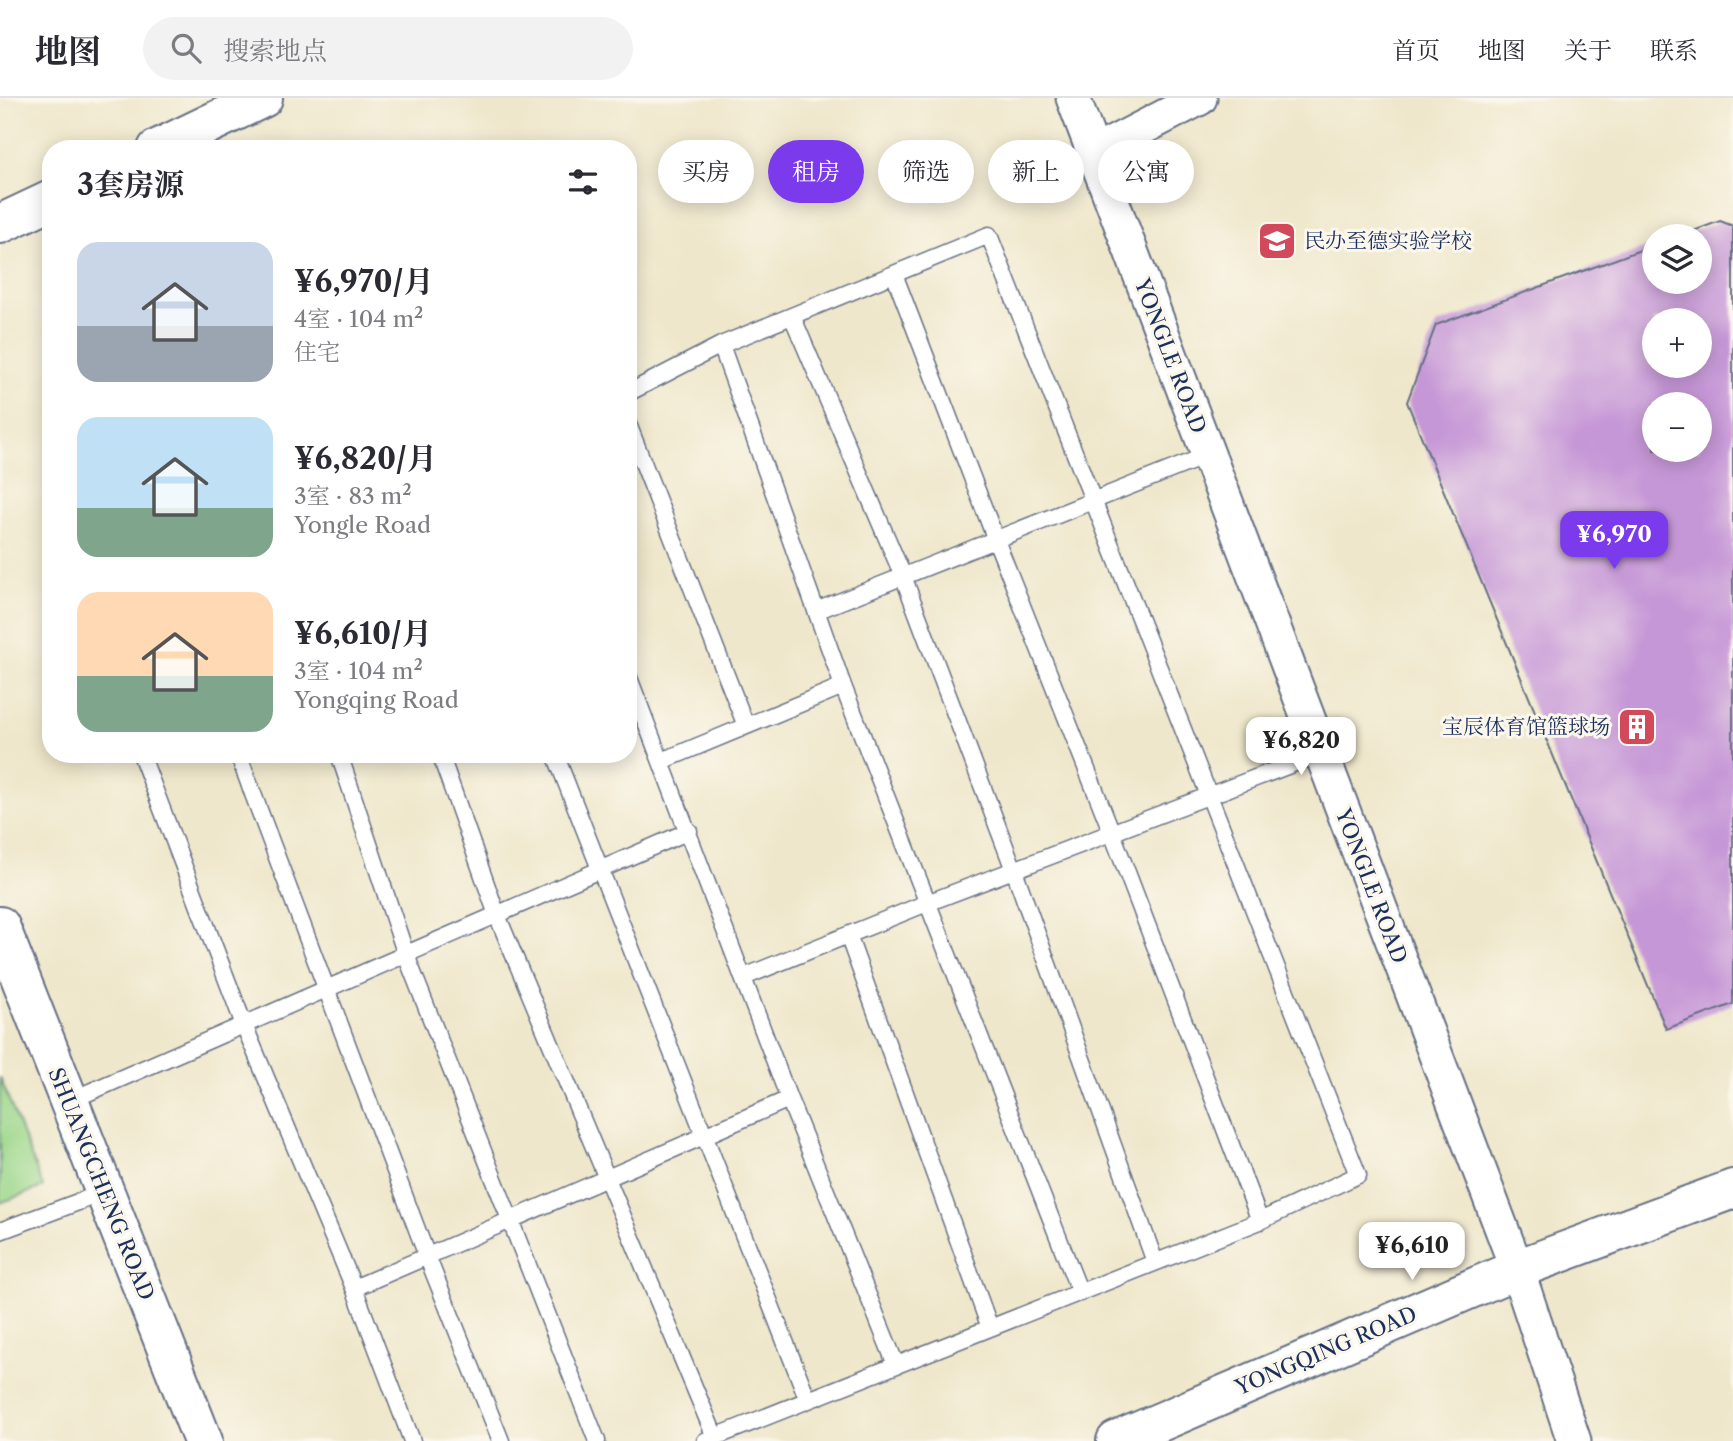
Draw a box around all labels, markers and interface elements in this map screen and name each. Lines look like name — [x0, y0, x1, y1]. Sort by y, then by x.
search box — [143, 17, 633, 80]
icon: search — [167, 29, 205, 67]
text: 地图 — [35, 31, 101, 72]
text: 搜索地点 — [223, 35, 327, 67]
text: 首页 — [1392, 36, 1440, 65]
text: 地图 — [1478, 36, 1526, 65]
text: 关于 — [1564, 36, 1612, 65]
text: 联系 — [1650, 36, 1698, 65]
chip: 买房 — [658, 140, 754, 203]
chip: 租房 — [768, 140, 864, 203]
chip: 筛选 — [878, 140, 974, 203]
chip: 新上 — [988, 140, 1084, 203]
chip: 公寓 — [1098, 140, 1194, 203]
icon: filters — [564, 163, 602, 201]
text: 3套房源 — [77, 166, 184, 203]
school or university icon: 民办至德实验学校 — [1256, 220, 1298, 262]
map controls — [1642, 224, 1712, 462]
button: layers — [1642, 224, 1712, 294]
place label: 民办至德实验学校 — [1304, 228, 1472, 253]
text: ¥6,970/月 — [294, 263, 433, 300]
icon: home — [133, 270, 217, 354]
street label: YONGLE ROAD — [1129, 274, 1211, 437]
text: 4室 · 104 m² — [294, 305, 424, 333]
button: + — [1642, 308, 1712, 378]
text: 住宅 — [294, 338, 340, 366]
button: − — [1642, 392, 1712, 462]
text: ¥6,820/月 — [294, 440, 437, 477]
icon: home — [133, 445, 217, 529]
text: 3室 · 83 m² — [294, 482, 412, 510]
text: Yongle Road — [294, 511, 431, 539]
pin: ¥6,970 — [1557, 512, 1671, 571]
text: ¥6,970 — [1576, 520, 1652, 548]
text: ¥6,610/月 — [294, 615, 432, 652]
icon: home — [133, 620, 217, 704]
text: 3室 · 104 m² — [294, 657, 423, 685]
text: Yongqing Road — [294, 686, 459, 714]
building icon: 宝辰体育馆篮球场 — [1616, 706, 1658, 748]
place label: 宝辰体育馆篮球场 — [1442, 714, 1610, 739]
pin: ¥6,820 — [1244, 718, 1358, 777]
text: ¥6,820 — [1262, 726, 1340, 754]
street label: YONGLE ROAD — [1330, 804, 1412, 967]
street label: SHUANGCHENG ROAD — [43, 1064, 160, 1304]
pin: ¥6,610 — [1355, 1222, 1469, 1282]
text: ¥6,610 — [1375, 1231, 1449, 1259]
street label: YONGQING ROAD — [1230, 1301, 1420, 1400]

